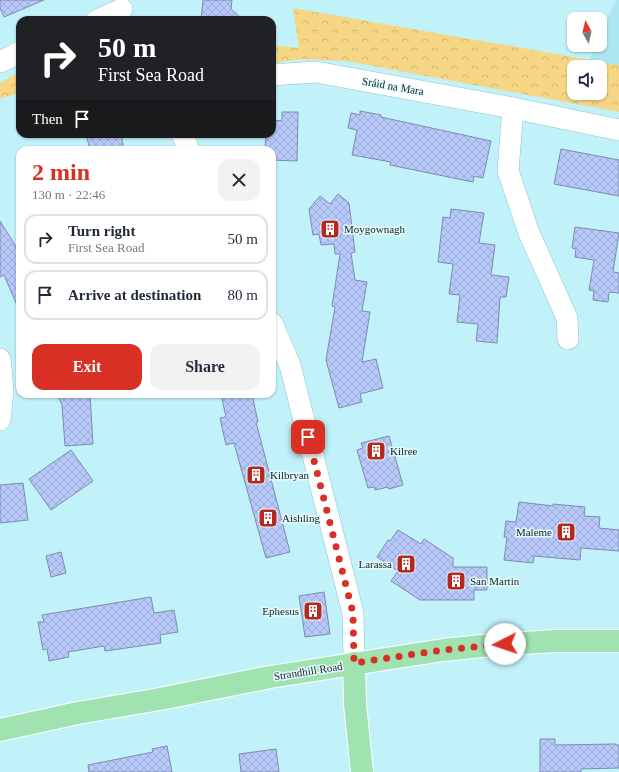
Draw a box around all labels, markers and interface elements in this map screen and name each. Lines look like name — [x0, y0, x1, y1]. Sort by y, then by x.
north arrow — [567, 12, 607, 52]
map controls — [567, 12, 607, 100]
icon: right — [32, 32, 84, 84]
text: 50 m — [98, 32, 156, 63]
button: sound — [567, 60, 607, 100]
text: First Sea Road — [98, 65, 204, 85]
street label: Sráid na Mara — [361, 75, 425, 97]
icon: arrive — [71, 108, 93, 130]
text: Then — [32, 111, 63, 127]
text: 2 min — [32, 159, 90, 185]
button: close — [218, 159, 260, 201]
text: 130 m · 22:46 — [32, 187, 105, 202]
building icon: Moygownagh — [319, 218, 341, 240]
text: Turn right — [68, 223, 135, 239]
place label: Moygownagh — [344, 223, 406, 235]
icon: right — [34, 228, 56, 250]
text: 50 m — [228, 231, 258, 247]
text: First Sea Road — [68, 240, 145, 255]
icon: arrive — [34, 284, 56, 306]
text: Arrive at destination — [68, 287, 201, 303]
text: 80 m — [228, 287, 258, 303]
button: Exit — [32, 344, 142, 390]
button: Share — [150, 344, 260, 390]
pin — [291, 420, 325, 454]
icon: arrive — [297, 426, 319, 448]
building icon: Kilree — [365, 440, 387, 462]
place label: Kilree — [390, 445, 418, 457]
building icon: Kilbryan — [245, 464, 267, 486]
place label: Kilbryan — [270, 469, 310, 481]
building icon: Aishling — [257, 507, 279, 529]
place label: Aishling — [282, 512, 320, 524]
building icon: Maleme — [555, 521, 577, 543]
place label: Maleme — [516, 526, 552, 538]
building icon: Larassa — [395, 553, 417, 575]
place label: Larassa — [358, 558, 392, 570]
building icon: San Martin — [445, 570, 467, 592]
place label: San Martin — [470, 575, 520, 587]
building icon: Ephesus — [302, 600, 324, 622]
place label: Ephesus — [262, 605, 299, 617]
position arrow — [484, 623, 526, 665]
street label: Strandhill Road — [273, 660, 344, 682]

